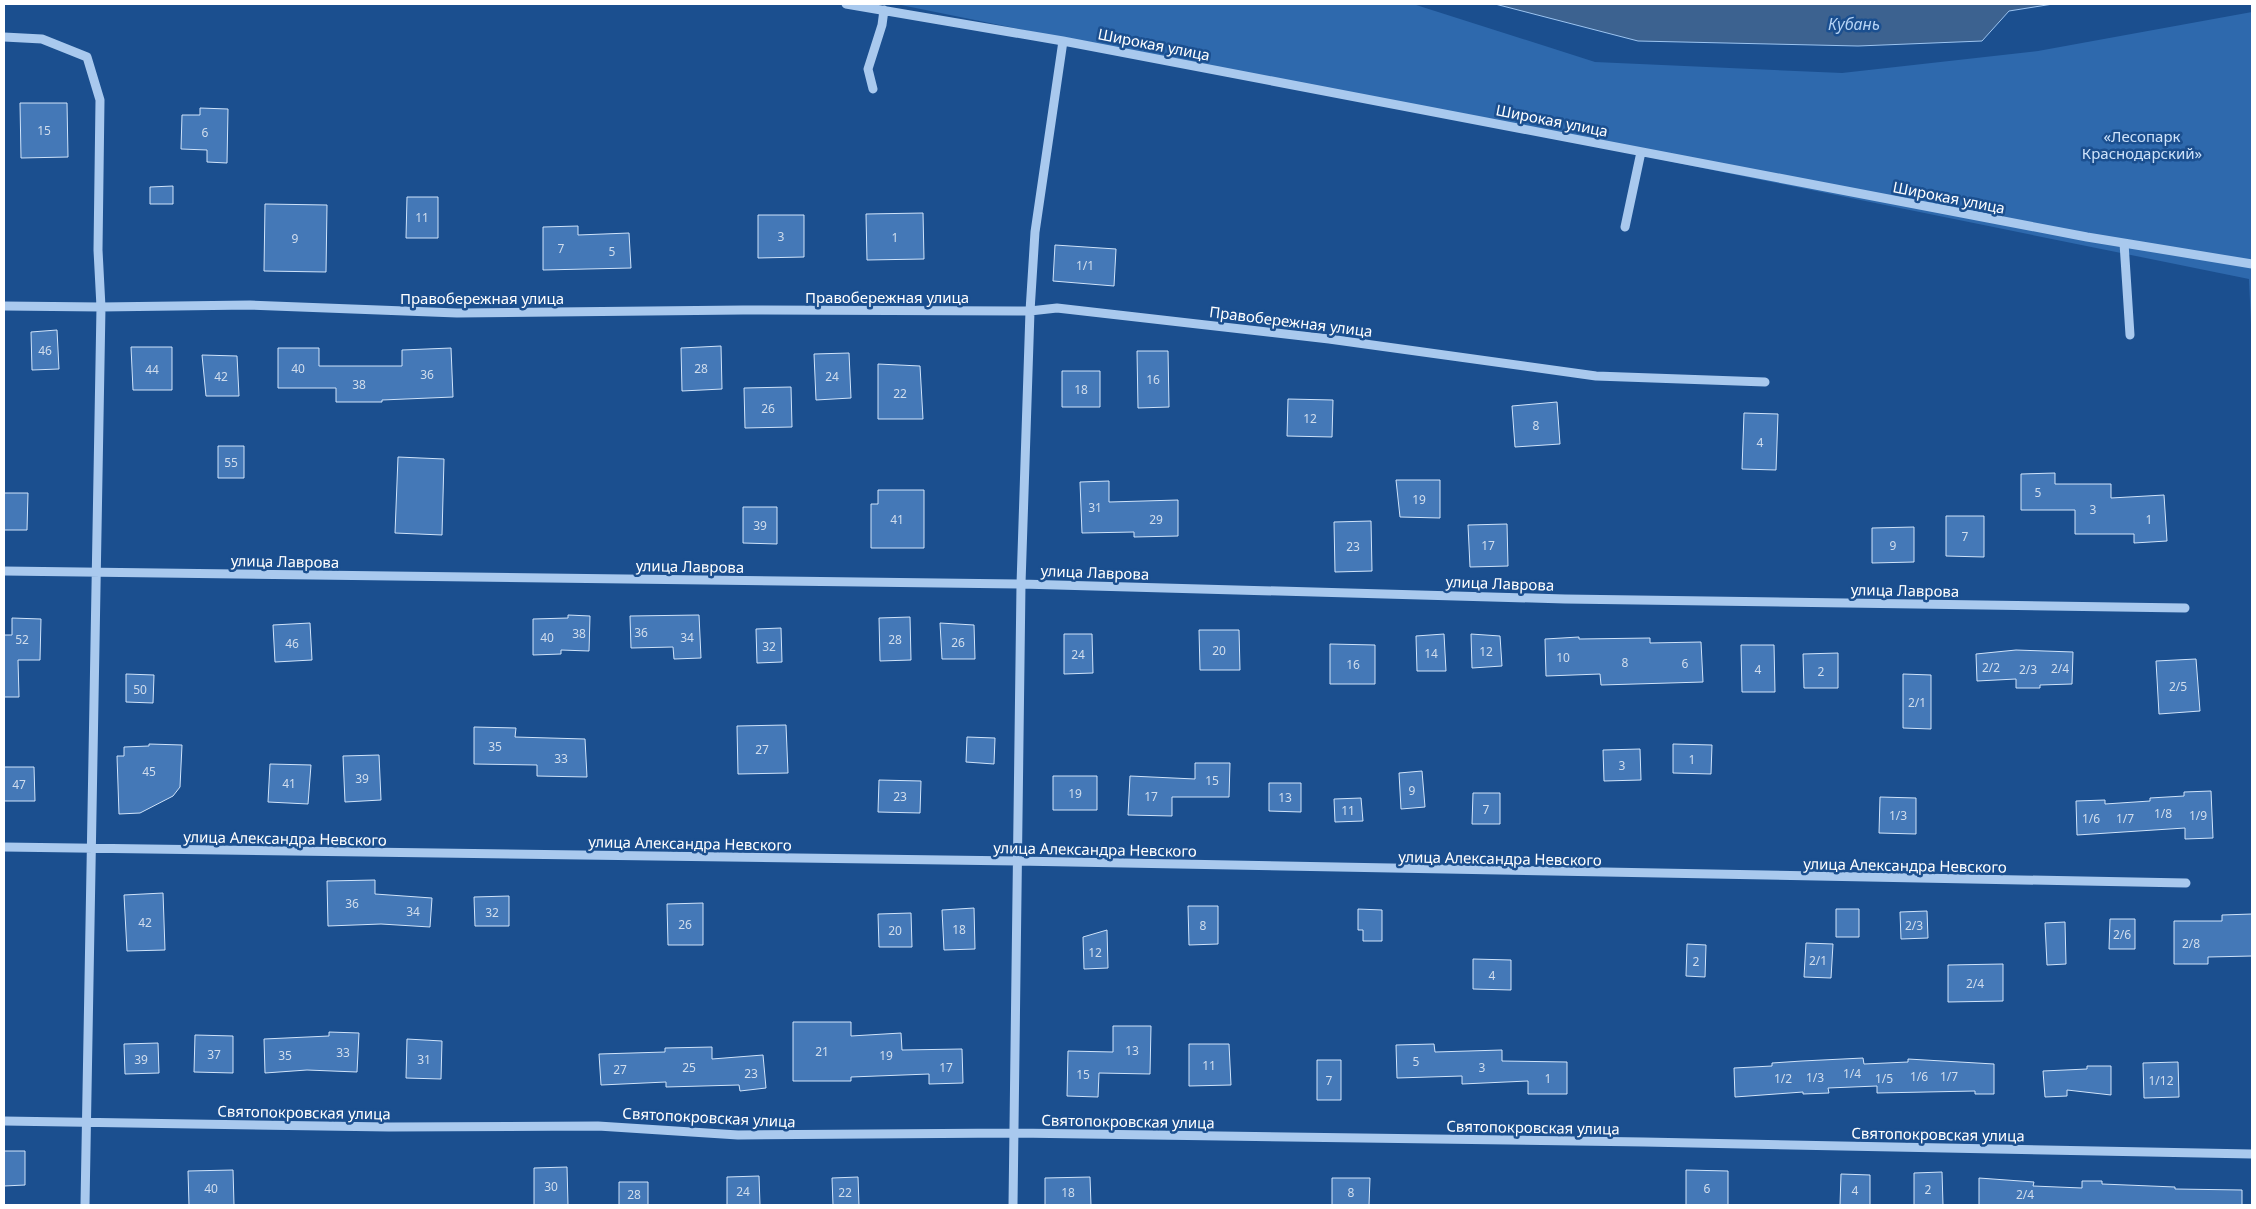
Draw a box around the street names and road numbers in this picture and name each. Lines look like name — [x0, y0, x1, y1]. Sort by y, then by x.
street label: Широкая улица — [1096, 23, 1212, 65]
street label: Широкая улица — [1494, 99, 1610, 141]
street label: Широкая улица — [1891, 176, 2007, 218]
street label: Правобережная улица — [805, 287, 969, 307]
street label: Правобережная улица — [400, 288, 564, 308]
street label: Правобережная улица — [1208, 301, 1374, 341]
street label: улица Лаврова — [231, 550, 339, 572]
street label: улица Лаврова — [636, 555, 744, 577]
street label: улица Лаврова — [1040, 560, 1150, 584]
street label: улица Лаврова — [1445, 571, 1555, 595]
street label: улица Лаврова — [1851, 579, 1959, 601]
street label: улица Александра Невского — [183, 826, 387, 850]
street label: улица Александра Невского — [588, 831, 792, 855]
street label: улица Александра Невского — [993, 837, 1197, 861]
street label: улица Александра Невского — [1398, 846, 1602, 870]
street label: улица Александра Невского — [1803, 853, 2007, 877]
street label: Святопокровская улица — [217, 1100, 391, 1124]
street label: Святопокровская улица — [622, 1102, 796, 1132]
street label: Святопокровская улица — [1041, 1109, 1215, 1133]
street label: Святопокровская улица — [1446, 1115, 1620, 1139]
street label: Святопокровская улица — [1851, 1122, 2025, 1146]

